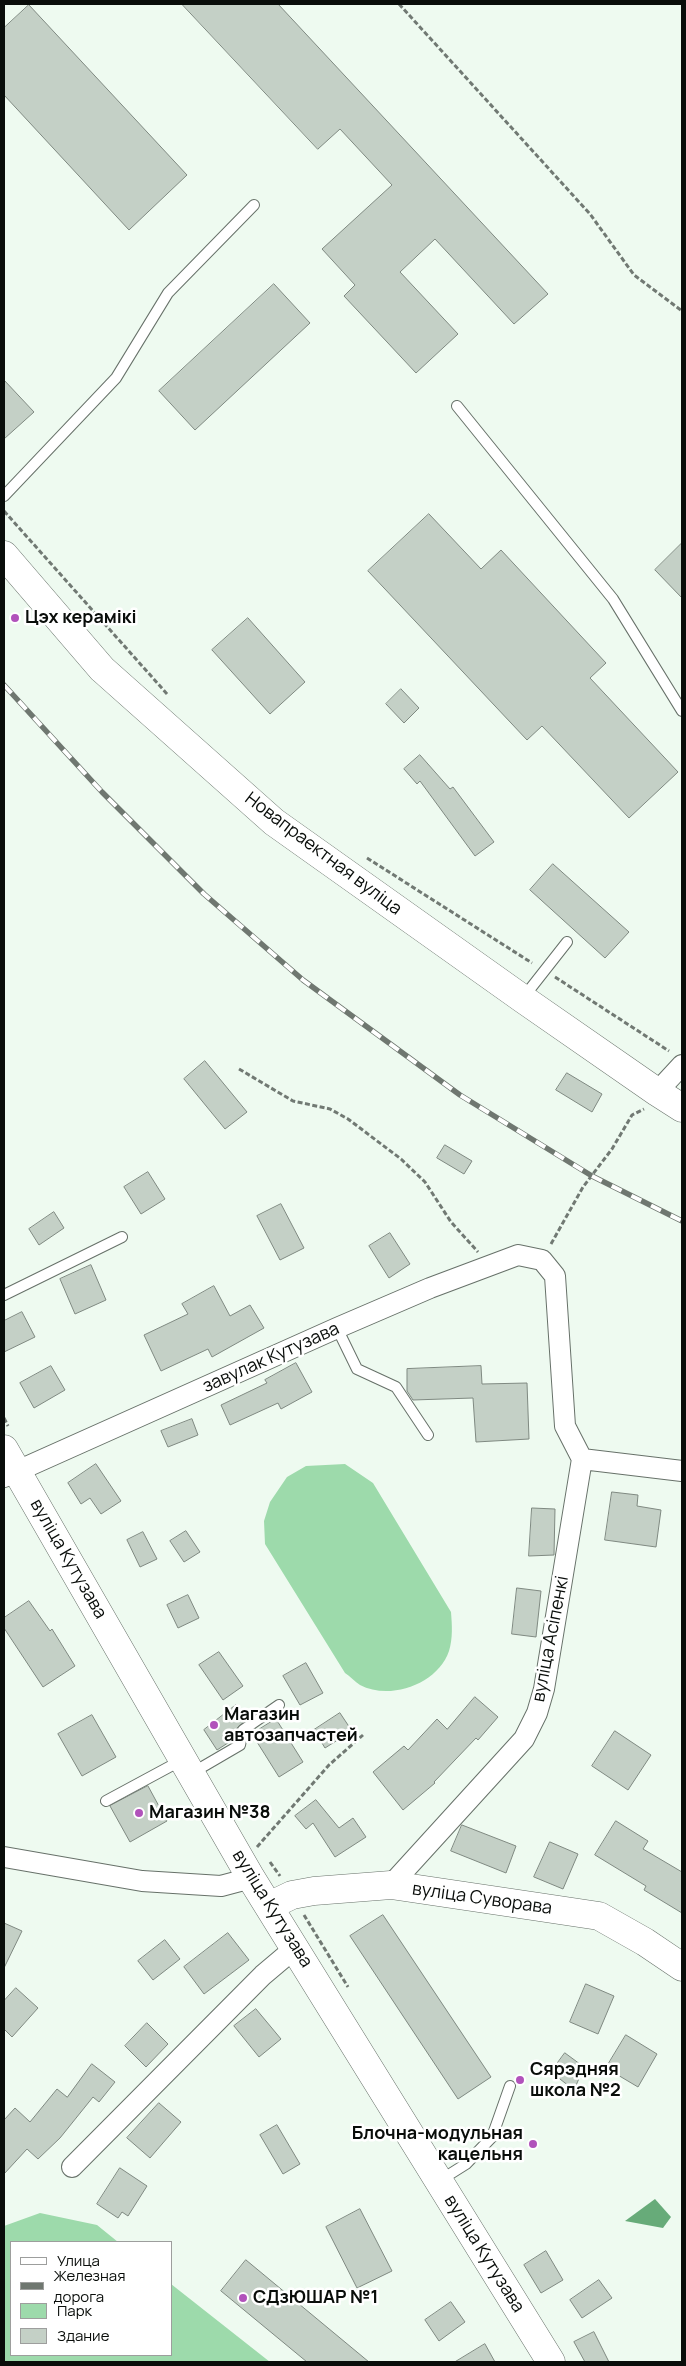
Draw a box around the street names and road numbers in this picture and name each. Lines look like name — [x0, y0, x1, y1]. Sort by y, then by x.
street label: Новапраектная вуліца — [240, 788, 406, 920]
street label: завулак Кутузава — [199, 1318, 343, 1398]
street label: вуліца Кутузава — [25, 1495, 111, 1623]
street label: вуліца Асіпенкі — [528, 1574, 574, 1704]
street label: вуліца Кутузава — [227, 1846, 317, 1972]
street label: вуліца Суворава — [411, 1878, 553, 1920]
street label: вуліца Кутузава — [439, 2191, 529, 2317]

